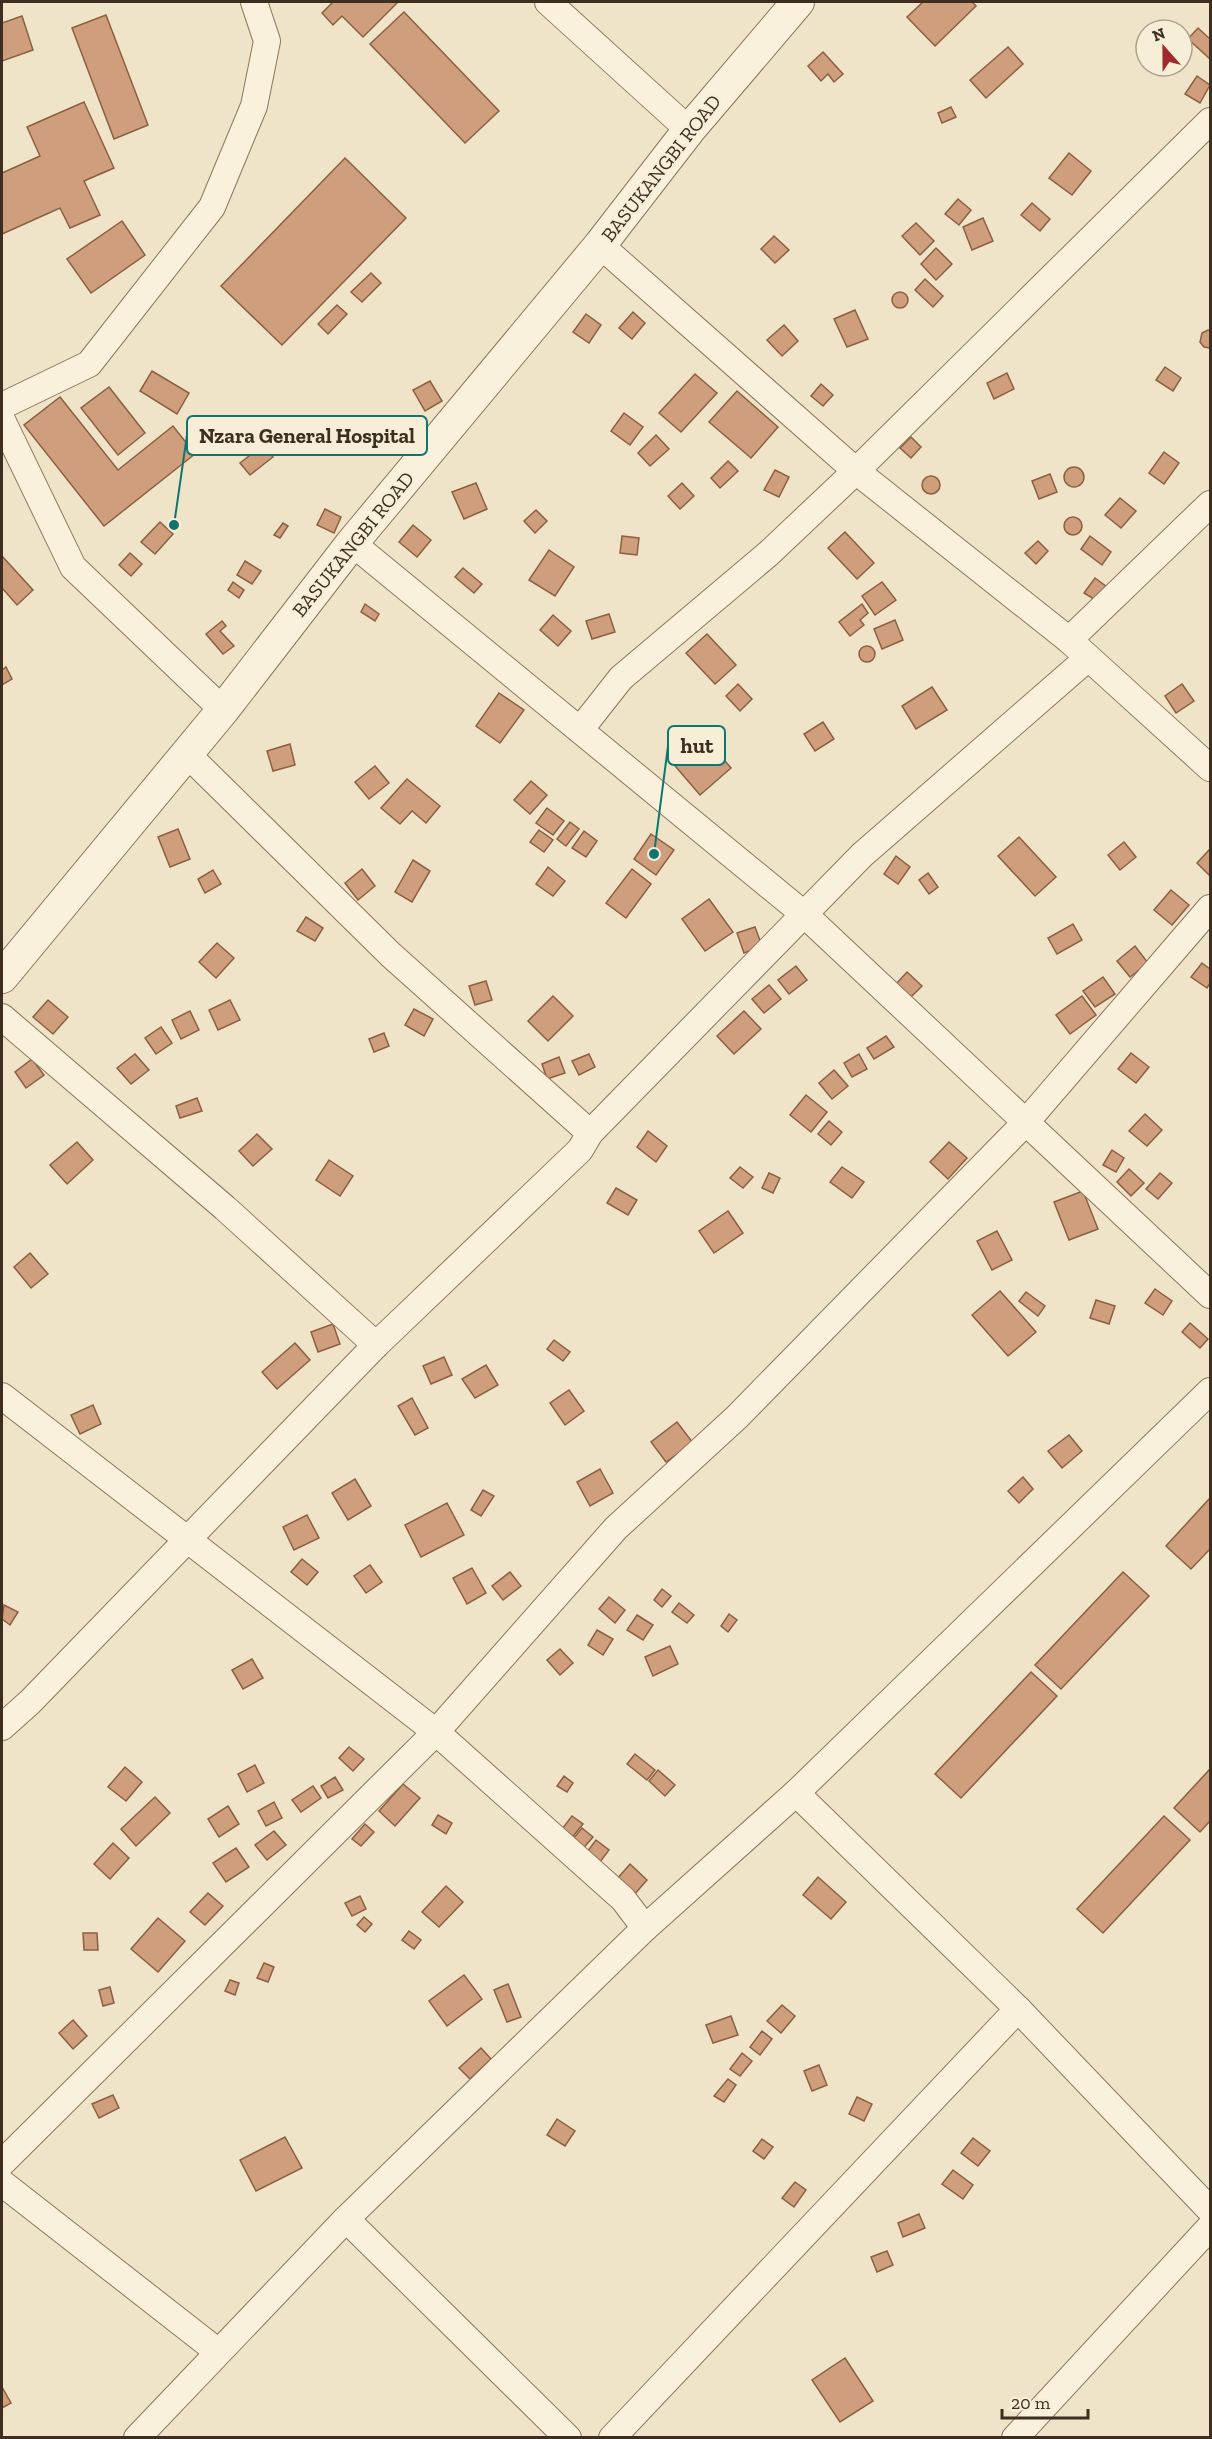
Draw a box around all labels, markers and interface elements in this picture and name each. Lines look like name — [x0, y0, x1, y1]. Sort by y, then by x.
north arrow — [1134, 18, 1194, 78]
text: N — [1150, 23, 1168, 46]
street label: BASUKANGBI ROAD — [596, 90, 726, 246]
callout: Nzara General Hospital — [187, 416, 427, 455]
text: Nzara General Hospital — [199, 423, 415, 448]
street label: BASUKANGBI ROAD — [287, 466, 419, 622]
callout: hut — [668, 726, 725, 765]
text: hut — [681, 733, 714, 758]
scale bar — [1002, 2382, 1088, 2420]
text: 20 m — [1011, 2392, 1051, 2414]

